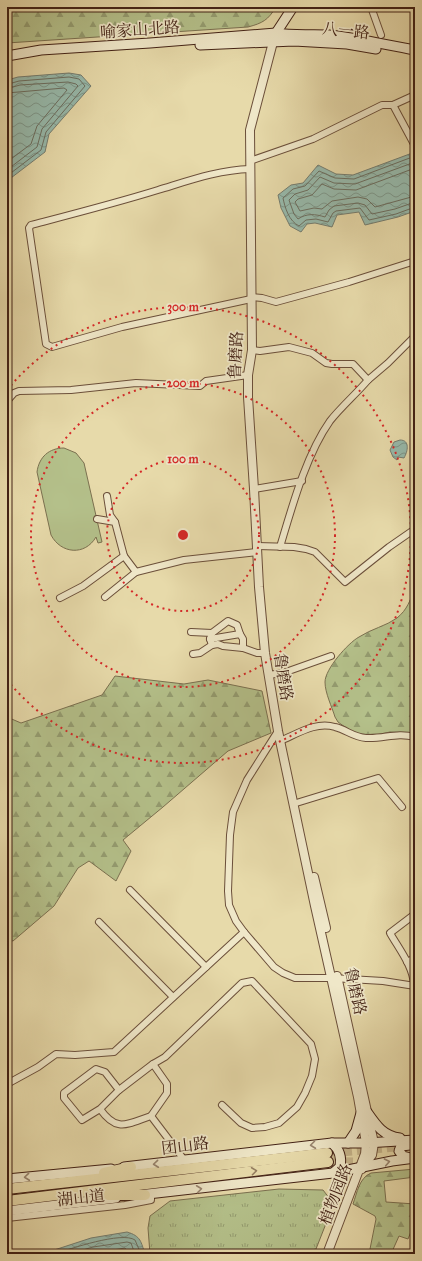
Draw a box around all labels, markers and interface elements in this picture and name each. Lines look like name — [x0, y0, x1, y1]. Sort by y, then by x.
street label: 喻家山北路 — [99, 17, 181, 42]
street label: 八一路 — [321, 19, 371, 42]
text: 300 m — [167, 300, 200, 315]
street label: 鲁磨路 — [225, 331, 246, 379]
text: 200 m — [167, 376, 200, 390]
text: 100 m — [167, 452, 200, 466]
centre of rings — [176, 528, 190, 542]
street label: 鲁磨路 — [270, 652, 297, 702]
street label: 鲁磨路 — [341, 966, 370, 1017]
street label: 团山路 — [160, 1133, 210, 1158]
one-way arrow — [310, 1140, 316, 1149]
one-way arrow — [384, 1158, 390, 1167]
one-way arrow — [153, 1159, 159, 1168]
street label: 植物园路 — [315, 1161, 356, 1227]
one-way arrow — [251, 1167, 257, 1176]
one-way arrow — [24, 1173, 30, 1182]
one-way arrow — [196, 1185, 202, 1194]
street label: 湖山道 — [56, 1186, 106, 1209]

